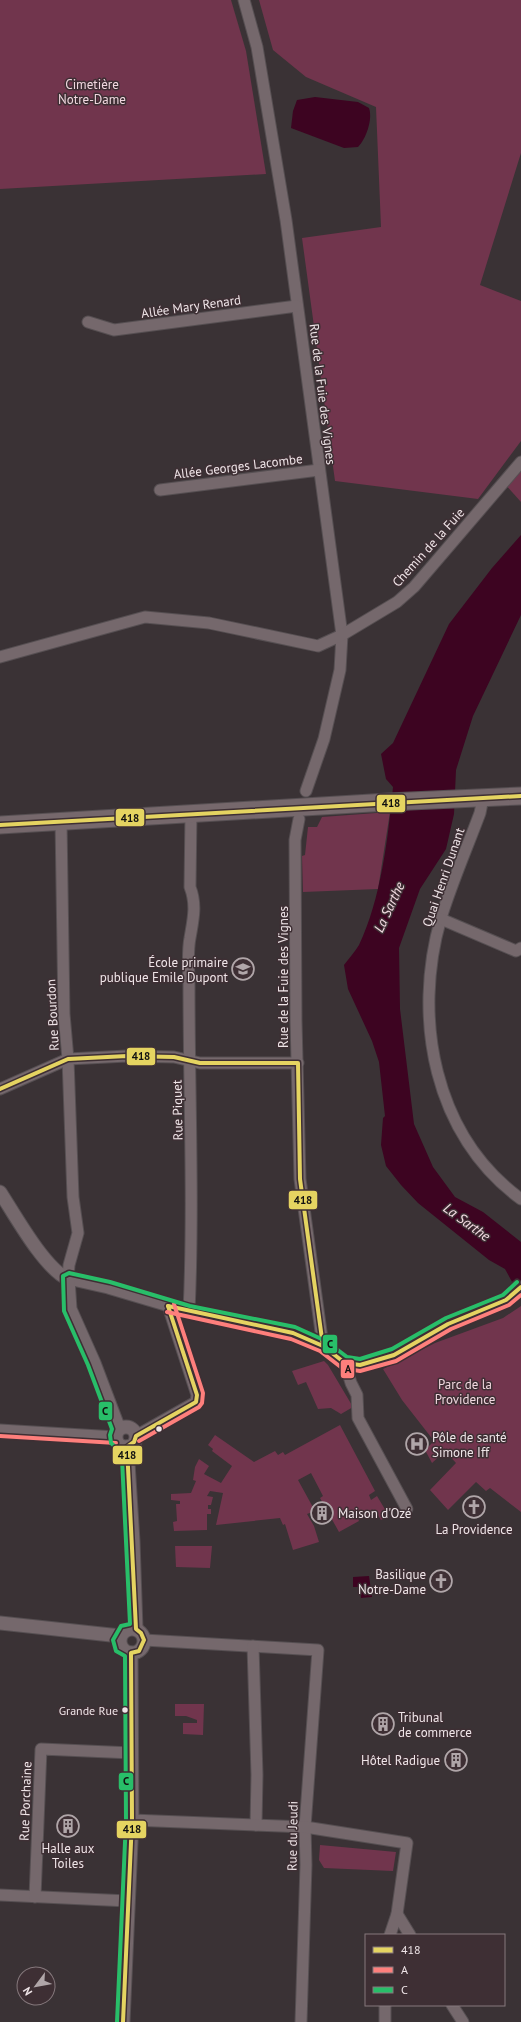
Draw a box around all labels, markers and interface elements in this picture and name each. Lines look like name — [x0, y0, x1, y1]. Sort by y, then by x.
park label: Cimetière Notre-Dame — [58, 76, 126, 108]
street label: Allée Mary Renard — [140, 291, 242, 322]
street label: Rue de la Fuie des Vignes — [305, 323, 340, 466]
street label: Allée Georges Lacombe — [173, 450, 303, 483]
street label: Chemin de la Fuie — [388, 504, 468, 590]
line badge: 418 — [376, 794, 406, 813]
text: 418 — [382, 796, 400, 810]
line badge: 418 — [115, 808, 145, 827]
text: 418 — [121, 811, 139, 825]
street label: Quai Henri Dunant — [419, 825, 469, 929]
water label: La Sarthe — [369, 878, 409, 935]
street label: Rue de la Fuie des Vignes — [275, 906, 292, 1048]
place label: École primaire publique Emile Dupont — [100, 954, 229, 986]
school or university icon: École primaire publique Emile Dupont — [230, 956, 256, 982]
street label: Rue Bourdon — [42, 979, 63, 1051]
line badge: 418 — [126, 1047, 156, 1066]
text: 418 — [132, 1049, 150, 1063]
street label: Rue Piquet — [168, 1079, 187, 1140]
line badge: 418 — [288, 1190, 318, 1210]
text: 418 — [294, 1193, 312, 1207]
water label: La Sarthe — [440, 1199, 494, 1245]
line badge: C — [322, 1334, 338, 1354]
text: C — [327, 1337, 333, 1351]
line badge: A — [340, 1359, 355, 1379]
text: A — [345, 1362, 352, 1376]
park label: Parc de la Providence — [435, 1376, 495, 1408]
line badge: C — [98, 1401, 113, 1421]
text: C — [102, 1404, 108, 1418]
unlabelled marker — [154, 1424, 164, 1434]
place label: Pôle de santé Simone Iff — [432, 1429, 507, 1461]
hospital icon: Pôle de santé Simone Iff — [404, 1431, 430, 1457]
line badge: 418 — [112, 1445, 143, 1465]
text: 418 — [118, 1448, 136, 1462]
church icon: La Providence — [461, 1494, 487, 1520]
building icon: Maison d'Ozé — [309, 1500, 335, 1526]
place label: Maison d'Ozé — [338, 1505, 411, 1522]
place label: La Providence — [435, 1521, 513, 1538]
place label: Basilique Notre-Dame — [358, 1566, 426, 1598]
church icon: Basilique Notre-Dame — [428, 1568, 454, 1594]
place label: Grande Rue — [59, 1703, 118, 1718]
marker: Grande Rue — [120, 1705, 130, 1715]
place label: Tribunal de commerce — [398, 1709, 472, 1741]
building icon: Tribunal de commerce — [370, 1711, 396, 1737]
building icon: Hôtel Radigue — [443, 1747, 469, 1773]
place label: Hôtel Radigue — [361, 1752, 440, 1769]
street label: Rue Porchaine — [16, 1761, 35, 1841]
line badge: C — [118, 1772, 134, 1791]
text: C — [123, 1774, 129, 1788]
street label: Rue du Jeudi — [283, 1801, 302, 1871]
building icon: Halle aux Toiles — [55, 1813, 81, 1839]
line badge: 418 — [116, 1820, 147, 1839]
text: 418 — [123, 1822, 141, 1836]
place label: Halle aux Toiles — [41, 1840, 95, 1872]
legend — [365, 1934, 505, 2006]
text: 418 — [401, 1942, 421, 1957]
text: A — [401, 1962, 408, 1977]
north arrow — [16, 1966, 56, 2006]
text: C — [401, 1982, 408, 1997]
text: N — [20, 1985, 35, 1998]

